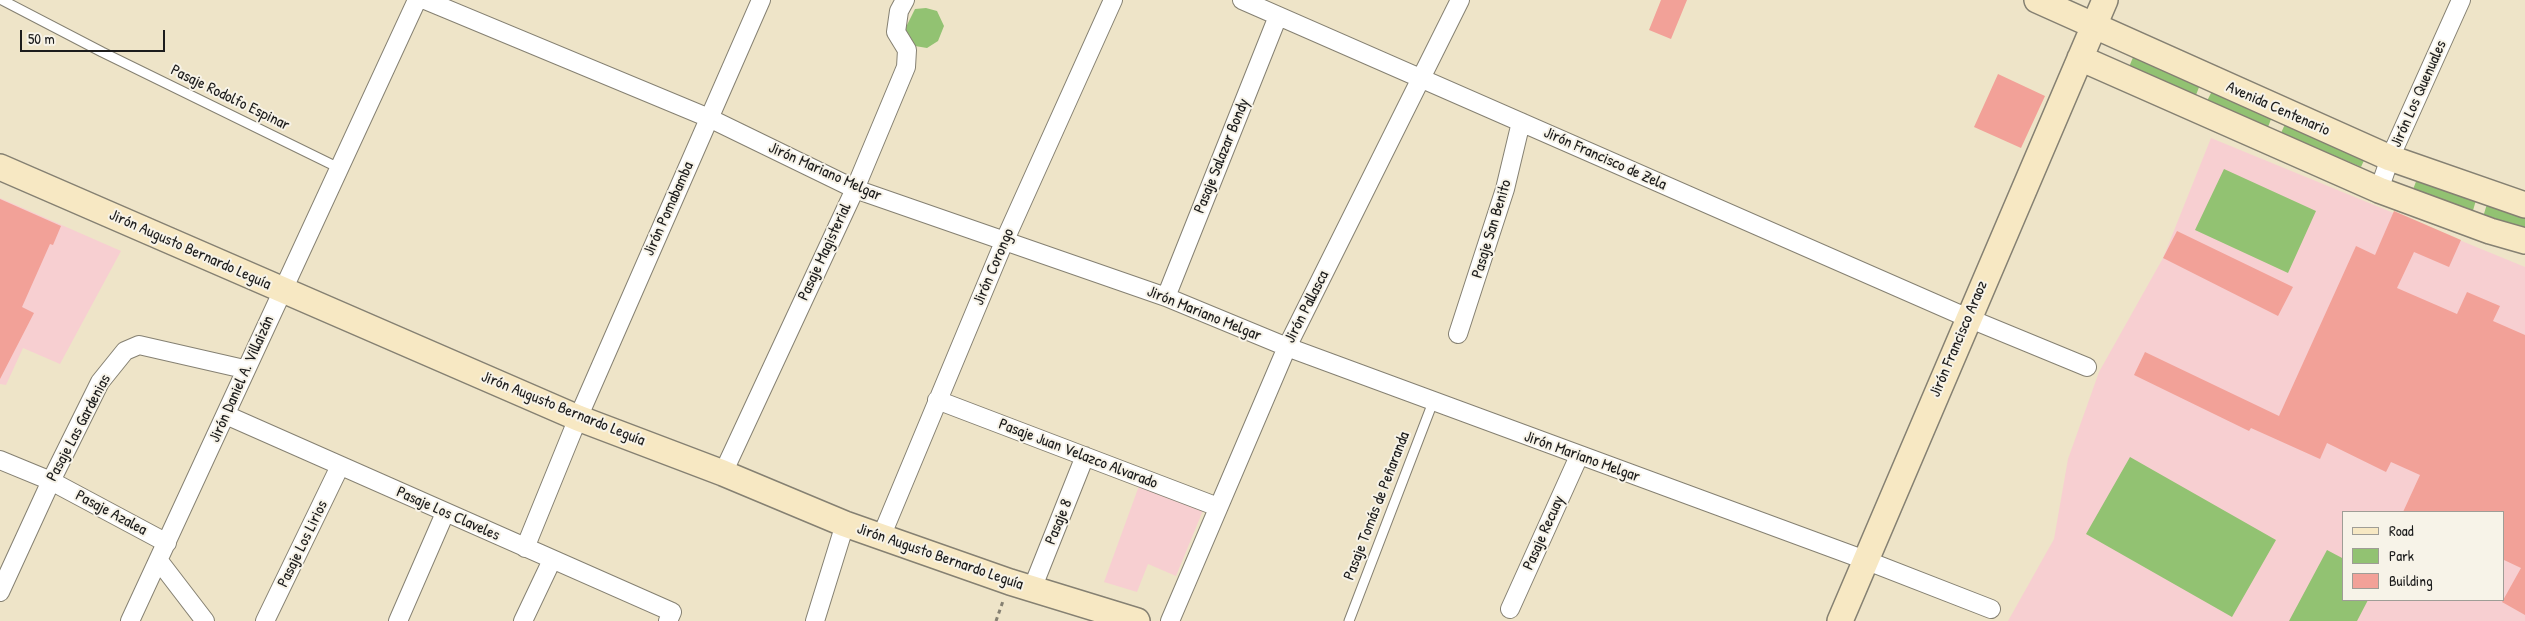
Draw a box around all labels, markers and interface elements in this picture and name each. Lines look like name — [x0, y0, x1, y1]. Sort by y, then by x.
scale bar — [22, 20, 168, 52]
text: 50 m — [28, 28, 55, 49]
street label: Jirón Los Quenuales — [2387, 37, 2451, 151]
street label: Pasaje Rodolfo Espinar — [167, 61, 293, 135]
street label: Avenida Centenario — [2223, 78, 2333, 140]
street label: Pasaje Salazar Bondy — [1190, 96, 1254, 216]
street label: Jirón Francisco de Zela — [1541, 123, 1669, 195]
street label: Jirón Mariano Melgar — [765, 138, 885, 206]
street label: Jirón Pomabamba — [640, 159, 698, 259]
street label: Pasaje San Benito — [1468, 177, 1516, 281]
street label: Pasaje Magisterial — [794, 200, 856, 304]
street label: Jirón Augusto Bernardo Leguía — [106, 206, 274, 294]
street label: Jirón Corongo — [969, 226, 1019, 308]
street label: Jirón Pallasca — [1281, 268, 1333, 346]
street label: Jirón Francisco Araoz — [1926, 278, 1992, 400]
street label: Jirón Mariano Melgar — [1144, 282, 1264, 346]
street label: Jirón Daniel A. Villaizán — [205, 313, 279, 445]
street label: Jirón Augusto Bernardo Leguía — [478, 367, 648, 451]
street label: Pasaje Las Gardenias — [43, 371, 115, 485]
street label: Pasaje Juan Velazco Alvarado — [996, 415, 1160, 493]
street label: Jirón Mariano Melgar — [1521, 427, 1643, 487]
street label: Pasaje Tomás de Peñaranda — [1340, 429, 1414, 583]
street label: Pasaje Los Claveles — [393, 483, 503, 545]
street label: Pasaje Azalea — [72, 486, 150, 540]
street label: Pasaje Recuay — [1519, 493, 1569, 573]
street label: Pasaje Los Lirios — [274, 497, 332, 591]
street label: Pasaje 8 — [1041, 497, 1077, 547]
legend — [2342, 511, 2505, 601]
street label: Jirón Augusto Bernardo Leguía — [854, 519, 1026, 595]
text: Road — [2389, 520, 2414, 541]
text: Park — [2389, 545, 2414, 566]
text: Building — [2389, 570, 2433, 591]

